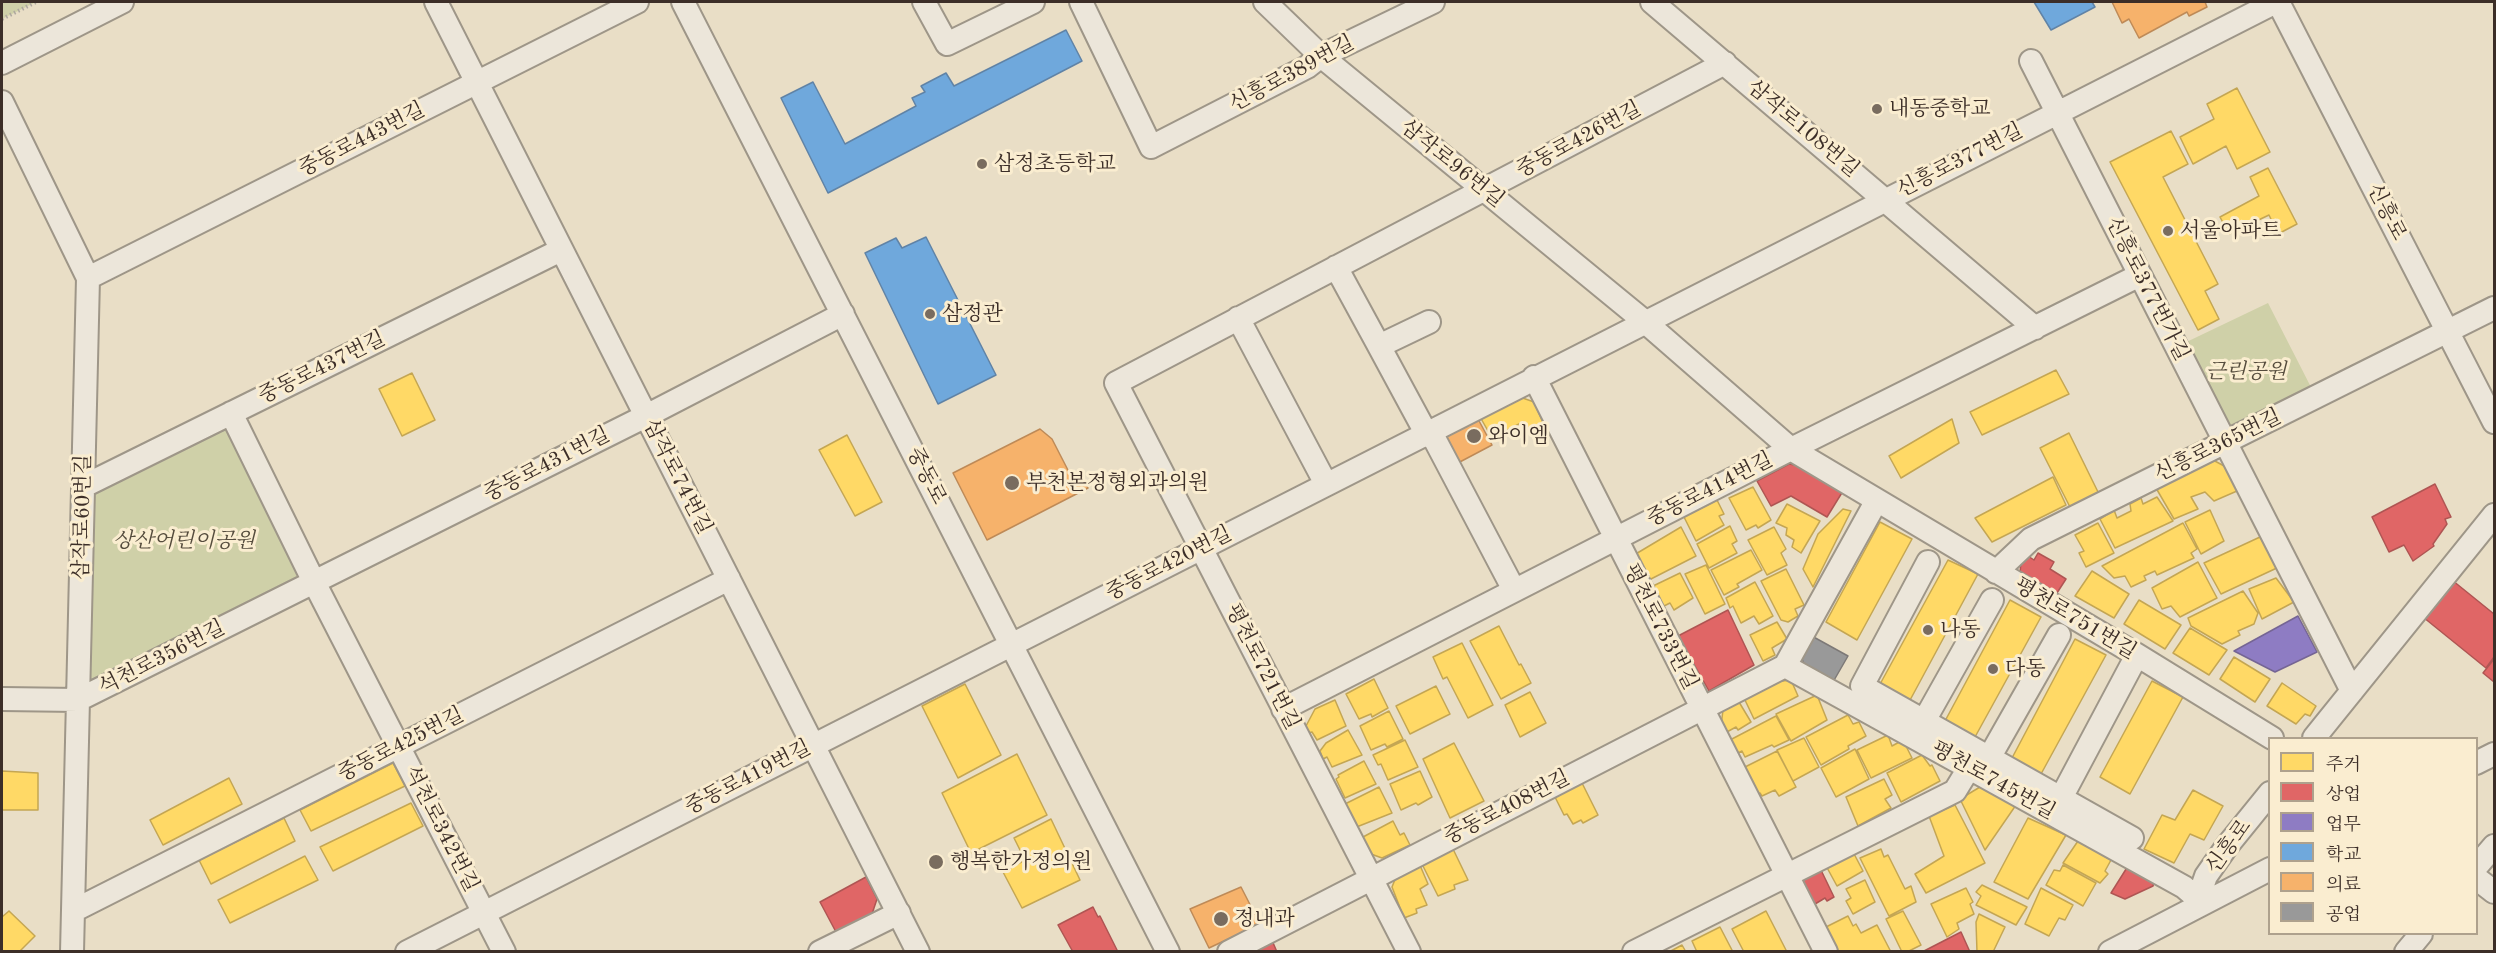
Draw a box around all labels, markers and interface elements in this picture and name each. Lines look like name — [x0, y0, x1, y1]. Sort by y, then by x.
street label: 신흥로389번길 — [1225, 30, 1359, 118]
street label: 삼작로108번길 — [1742, 75, 1864, 183]
street label: 중동로426번길 — [1512, 96, 1646, 184]
place label: 내동중학교 — [1889, 96, 1990, 122]
street label: 중동로443번길 — [295, 97, 429, 183]
marker: 내동중학교 — [1870, 102, 1884, 116]
street label: 삼작로96번길 — [1395, 115, 1509, 213]
street label: 신흥로377번길 — [1893, 118, 2027, 204]
place label: 삼정초등학교 — [994, 151, 1116, 177]
marker: 삼정초등학교 — [975, 157, 989, 171]
street label: 신흥로 — [2361, 179, 2411, 245]
street label: 신흥로377번가길 — [2100, 213, 2194, 365]
place label: 서울아파트 — [2180, 218, 2281, 244]
marker: 서울아파트 — [2161, 224, 2175, 238]
place label: 삼정관 — [942, 301, 1003, 327]
marker: 삼정관 — [923, 307, 937, 321]
street label: 중동로437번길 — [254, 326, 390, 410]
park label: 근린공원 — [2205, 359, 2287, 385]
street label: 신흥로365번길 — [2150, 404, 2286, 488]
street label: 삼작로74번길 — [637, 415, 717, 539]
street label: 중동로431번길 — [480, 422, 614, 508]
place label: 와이엠 — [1488, 423, 1549, 449]
marker: 와이엠 — [1465, 427, 1483, 445]
street label: 중동로 — [901, 443, 951, 509]
street label: 중동로414번길 — [1643, 447, 1777, 533]
street label: 삼작로60번길 — [69, 454, 97, 580]
place label: 부천본정형외과의원 — [1026, 470, 1209, 496]
marker: 부천본정형외과의원 — [1003, 474, 1021, 492]
street label: 중동로420번길 — [1102, 521, 1236, 607]
park label: 상산어린이공원 — [113, 528, 255, 554]
street label: 평천로733번길 — [1617, 560, 1703, 694]
street label: 평천로751번길 — [2009, 573, 2141, 665]
street label: 평천로721번길 — [1219, 600, 1305, 734]
street label: 석천로356번길 — [95, 615, 229, 701]
place label: 나동 — [1940, 617, 1981, 643]
marker: 나동 — [1921, 623, 1935, 637]
place label: 다동 — [2005, 656, 2046, 682]
marker: 다동 — [1986, 662, 2000, 676]
street label: 중동로425번길 — [334, 702, 468, 788]
street label: 중동로419번길 — [681, 735, 815, 821]
street label: 평천로745번길 — [1927, 737, 2059, 825]
legend — [2268, 737, 2478, 935]
text: 주거 — [2326, 756, 2361, 774]
street label: 석천로342번길 — [398, 762, 484, 896]
street label: 중동로408번길 — [1440, 765, 1574, 851]
text: 상업 — [2326, 786, 2361, 804]
street label: 신흥로 — [2201, 815, 2257, 879]
text: 업무 — [2326, 816, 2361, 834]
text: 학교 — [2326, 846, 2361, 864]
place label: 행복한가정의원 — [950, 849, 1092, 875]
marker: 행복한가정의원 — [927, 853, 945, 871]
text: 의료 — [2326, 876, 2361, 894]
place label: 정내과 — [1234, 906, 1295, 932]
text: 공업 — [2326, 906, 2361, 924]
marker: 정내과 — [1212, 910, 1230, 928]

